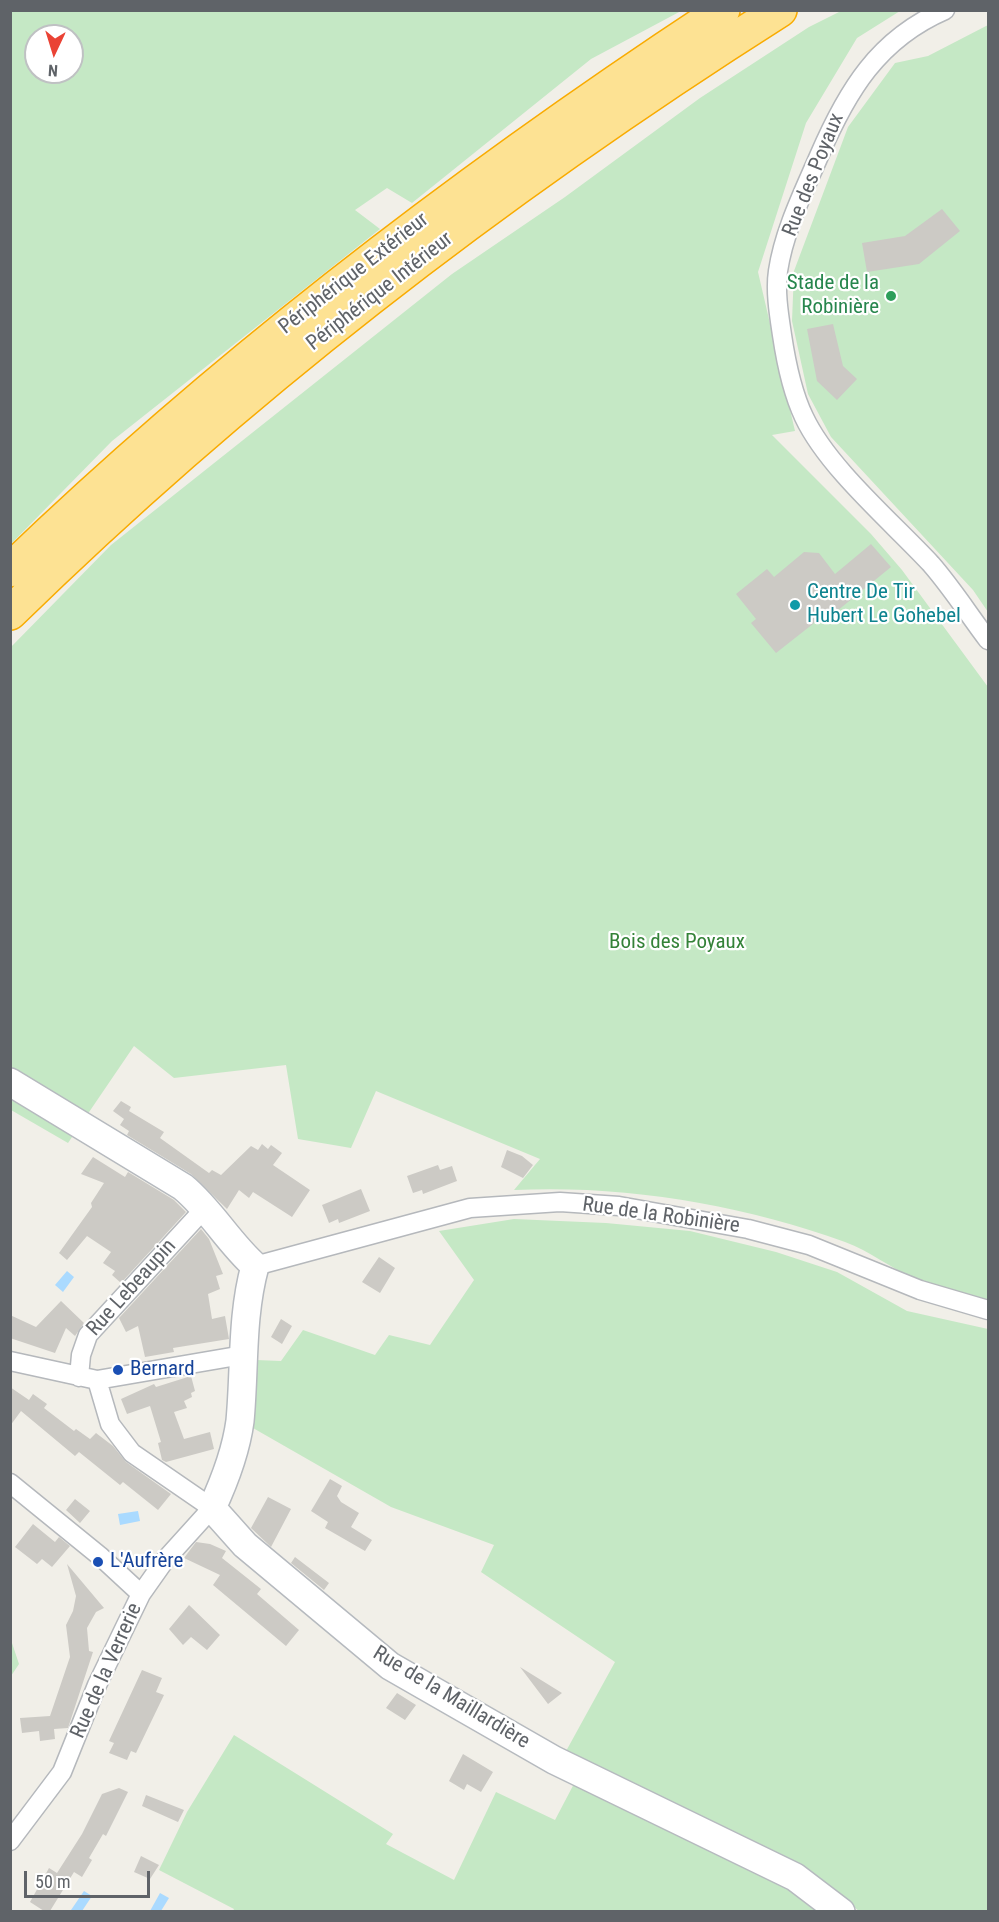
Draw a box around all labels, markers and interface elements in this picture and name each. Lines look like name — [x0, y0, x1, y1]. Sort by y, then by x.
north arrow — [24, 24, 84, 84]
text: N — [47, 61, 58, 80]
street label: Rue des Poyaux — [778, 110, 850, 240]
street label: Périphérique Extérieur — [274, 208, 434, 340]
street label: Périphérique Intérieur — [302, 227, 458, 357]
place label: Stade de la Robinière — [787, 271, 879, 321]
marker: Stade de la Robinière — [884, 289, 898, 303]
place label: Centre De Tir Hubert Le Gohebel — [807, 580, 961, 630]
marker: Centre De Tir Hubert Le Gohebel — [788, 598, 802, 612]
park label: Bois des Poyaux — [609, 930, 745, 956]
street label: Rue de la Robinière — [581, 1192, 741, 1240]
street label: Rue Lebeaupin — [82, 1234, 182, 1342]
place label: Bernard — [130, 1357, 195, 1383]
marker: Bernard — [111, 1363, 125, 1377]
place label: L'Aufrère — [110, 1549, 183, 1575]
marker: L'Aufrère — [91, 1555, 105, 1569]
street label: Rue de la Verrerie — [66, 1599, 148, 1743]
street label: Rue de la Maillardière — [368, 1641, 534, 1755]
scale bar — [27, 1859, 153, 1897]
text: 50 m — [35, 1871, 70, 1892]

